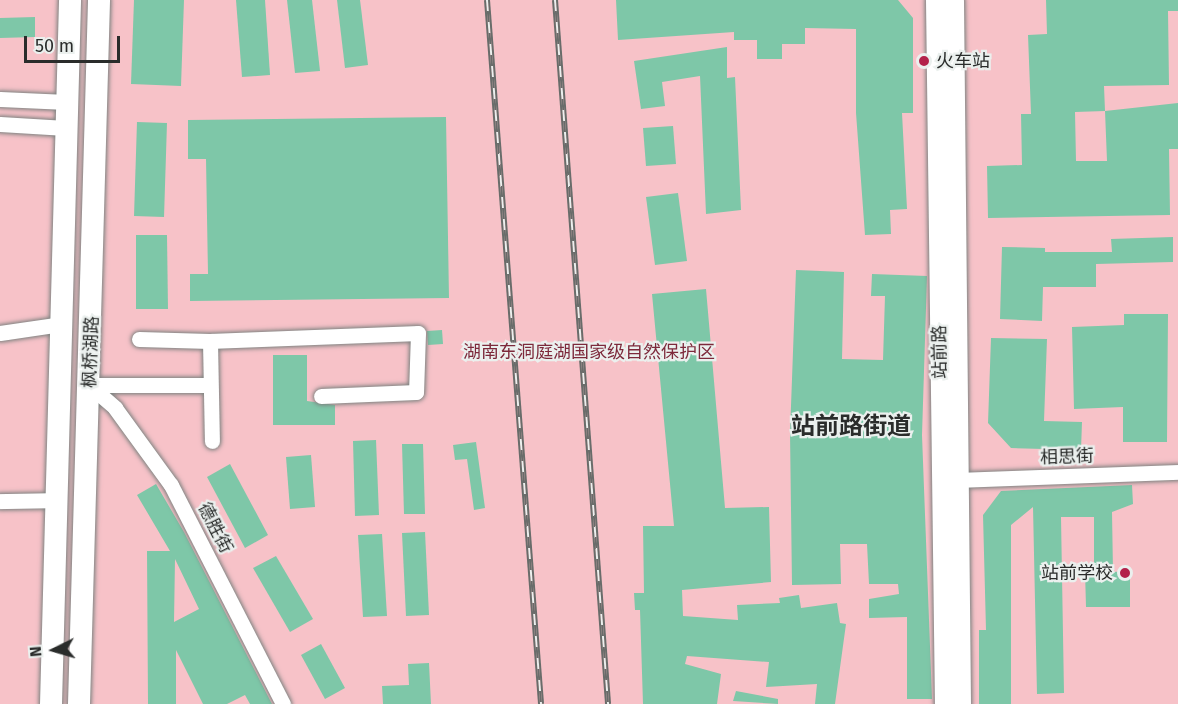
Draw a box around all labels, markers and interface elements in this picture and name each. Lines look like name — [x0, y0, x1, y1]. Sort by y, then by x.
scale bar — [27, 24, 123, 62]
text: 50 m — [35, 35, 74, 57]
place label: 火车站 — [936, 50, 990, 72]
marker: 火车站 — [917, 54, 931, 68]
street label: 枫桥湖路 — [79, 316, 103, 388]
street label: 站前路 — [929, 325, 951, 379]
park label: 湖南东洞庭湖国家级自然保护区 — [463, 341, 715, 363]
district label: 站前路街道 — [791, 413, 911, 441]
street label: 相思街 — [1040, 445, 1094, 469]
street label: 德胜街 — [193, 499, 237, 557]
place label: 站前学校 — [1041, 562, 1113, 584]
marker: 站前学校 — [1118, 566, 1132, 580]
north arrow — [24, 620, 84, 680]
text: N — [26, 646, 45, 658]

